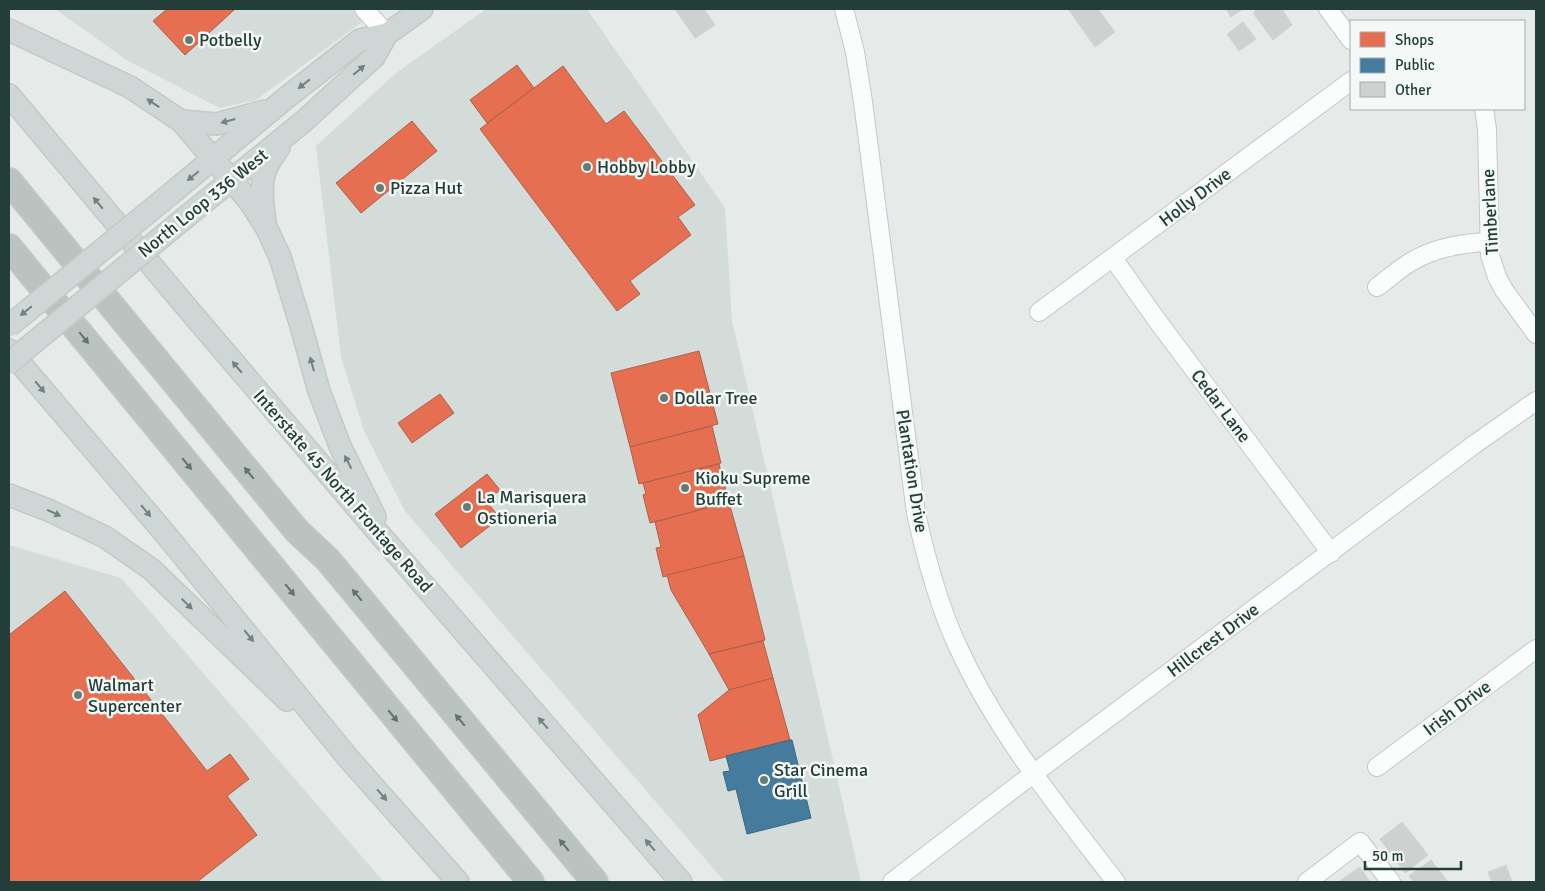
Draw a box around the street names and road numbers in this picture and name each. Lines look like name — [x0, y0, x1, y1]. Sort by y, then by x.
street label: North Loop 336 West — [134, 144, 272, 262]
street label: Holly Drive — [1155, 163, 1235, 231]
street label: Timberlane — [1477, 168, 1503, 256]
street label: Cedar Lane — [1186, 365, 1256, 447]
street label: Interstate 45 North Frontage Road — [249, 385, 437, 597]
street label: Plantation Drive — [891, 408, 933, 534]
street label: Hillcrest Drive — [1163, 598, 1263, 682]
street label: Irish Drive — [1419, 675, 1495, 741]

